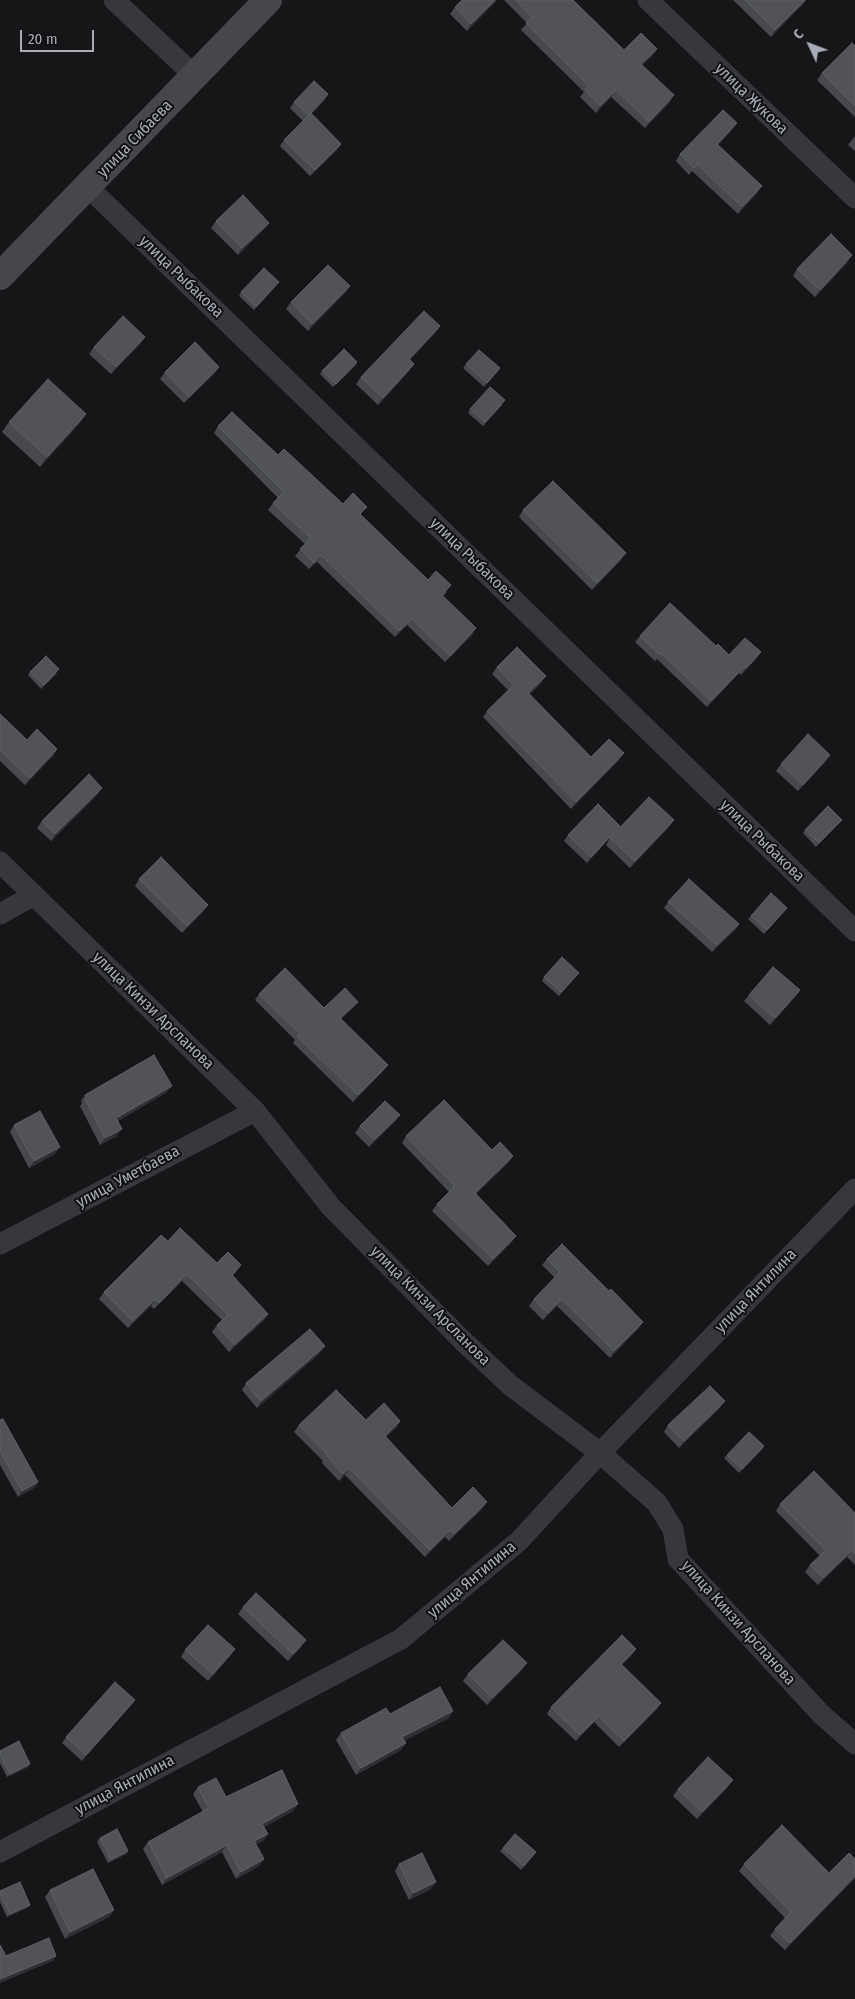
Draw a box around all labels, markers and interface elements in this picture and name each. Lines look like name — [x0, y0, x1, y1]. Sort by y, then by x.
scale bar — [22, 20, 96, 52]
north arrow — [785, 20, 835, 70]
text: С — [790, 26, 807, 43]
text: 20 m — [28, 30, 58, 48]
street label: улица Жукова — [710, 59, 792, 139]
street label: улица Сибаева — [93, 96, 177, 182]
street label: улица Рыбакова — [135, 232, 227, 322]
street label: улица Рыбакова — [426, 514, 518, 604]
street label: улица Рыбакова — [716, 796, 808, 886]
street label: улица Кинзи Арсланова — [88, 948, 218, 1074]
street label: улица Уметбаева — [73, 1142, 183, 1212]
street label: улица Кинзи Арсланова — [366, 1242, 494, 1370]
street label: улица Янтилина — [711, 1245, 801, 1337]
street label: улица Янтилина — [424, 1537, 520, 1623]
street label: улица Кинзи Арсланова — [677, 1557, 799, 1689]
street label: улица Янтилина — [72, 1751, 178, 1819]

